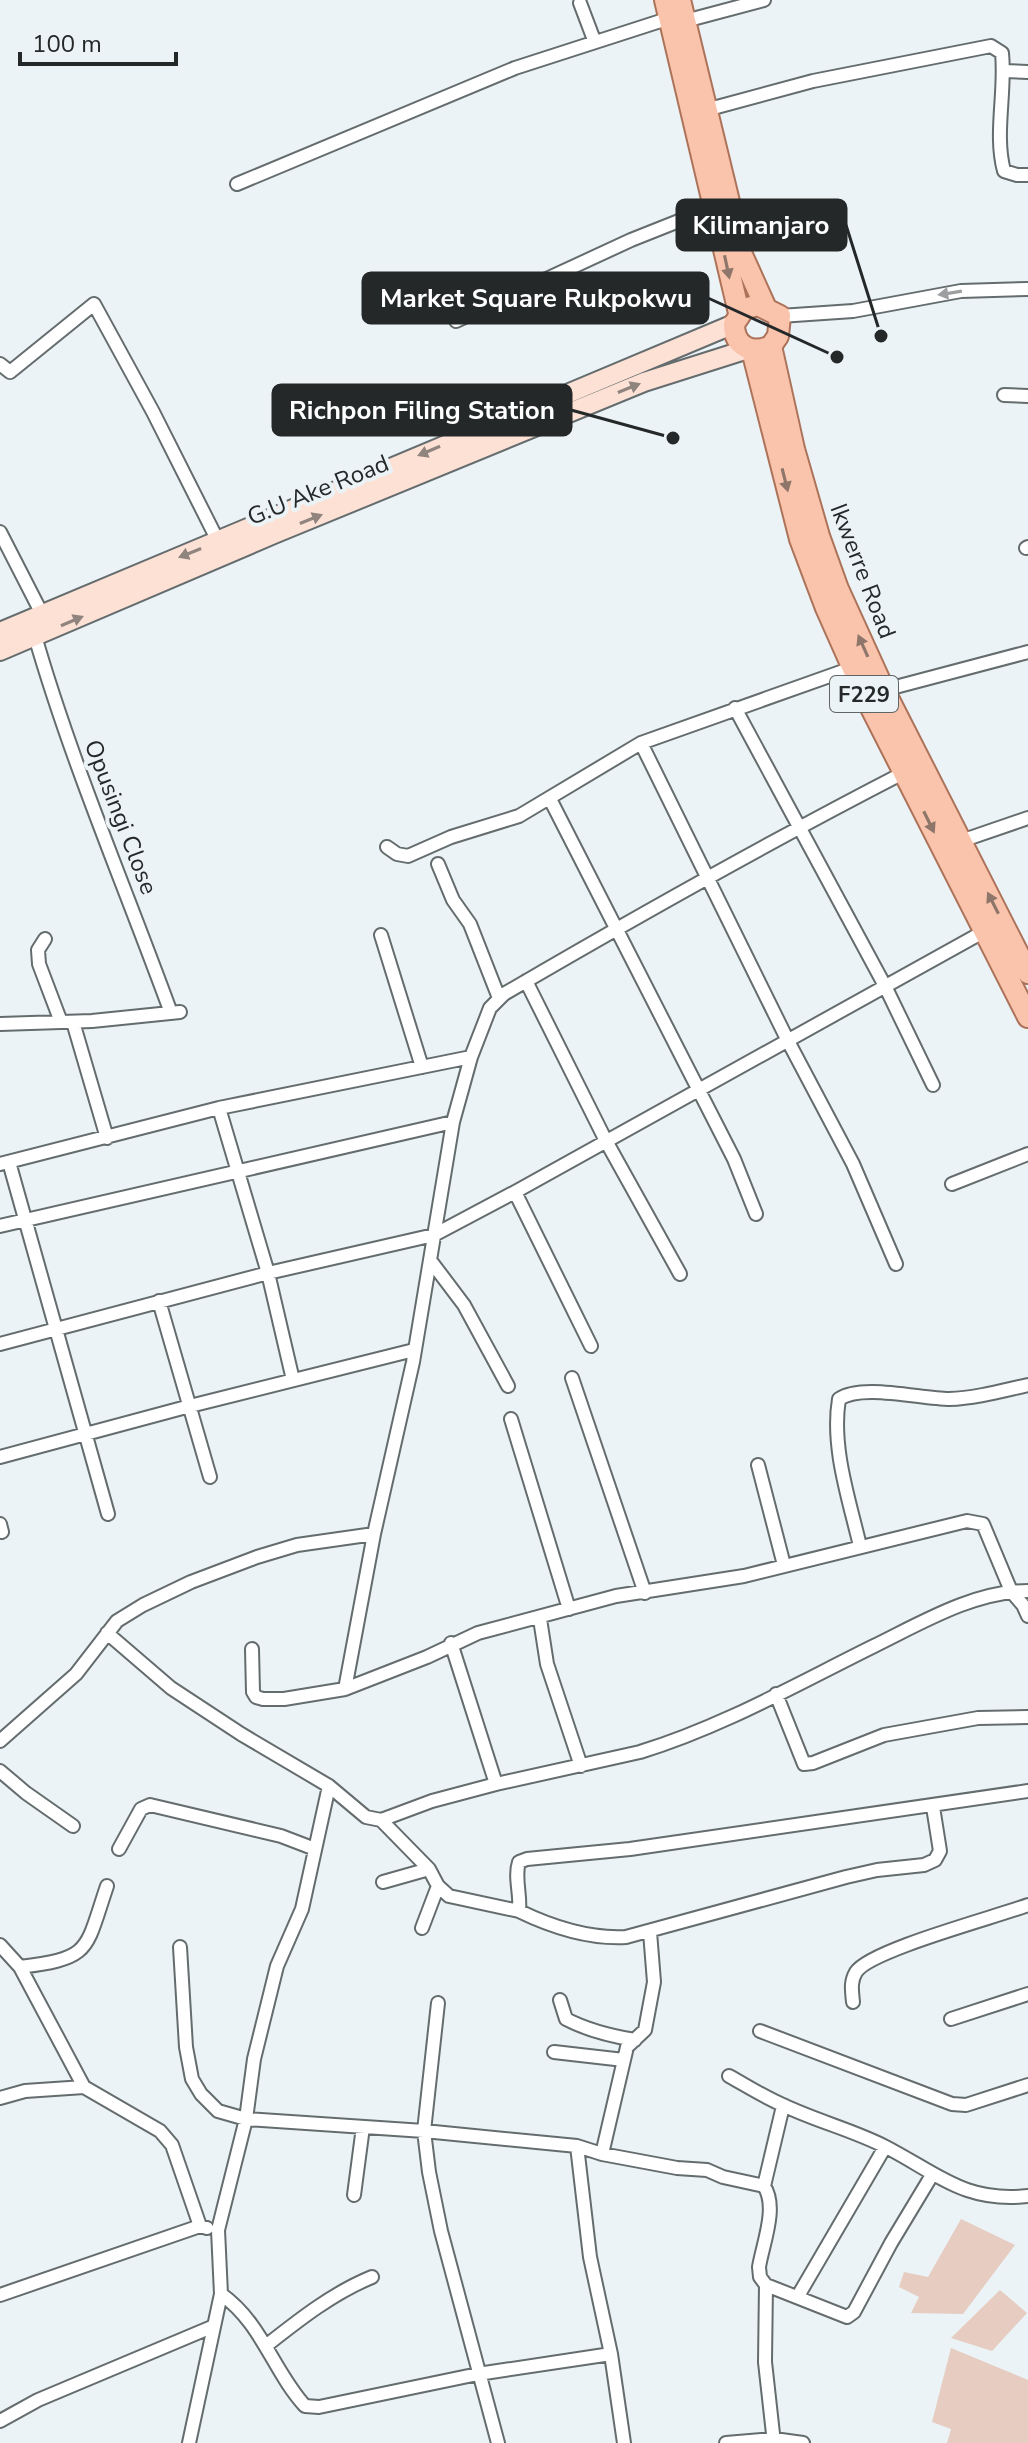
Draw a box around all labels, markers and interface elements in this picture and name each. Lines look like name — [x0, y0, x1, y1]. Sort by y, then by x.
scale bar — [20, 16, 176, 66]
text: 100 m — [32, 28, 102, 60]
callout: Kilimanjaro — [677, 200, 846, 250]
text: Kilimanjaro — [693, 208, 829, 243]
one-way arrow — [721, 254, 734, 279]
callout: Market Square Rukpokwu — [363, 273, 708, 323]
text: Market Square Rukpokwu — [380, 281, 692, 316]
one-way arrow — [937, 287, 962, 300]
one-way arrow — [617, 381, 641, 394]
callout: Richpon Filing Station — [273, 385, 571, 435]
text: Richpon Filing Station — [289, 393, 555, 428]
one-way arrow — [418, 444, 441, 457]
street label: G.U Ake Road — [242, 447, 394, 533]
one-way arrow — [780, 468, 792, 493]
street label: Ikwerre Road — [823, 499, 903, 643]
one-way arrow — [299, 512, 323, 525]
one-way arrow — [178, 546, 202, 559]
one-way arrow — [60, 614, 84, 627]
one-way arrow — [857, 634, 870, 658]
road number: F229 — [830, 676, 898, 712]
street label: Opusingi Close — [77, 735, 165, 899]
one-way arrow — [922, 810, 936, 833]
one-way arrow — [986, 892, 999, 915]

